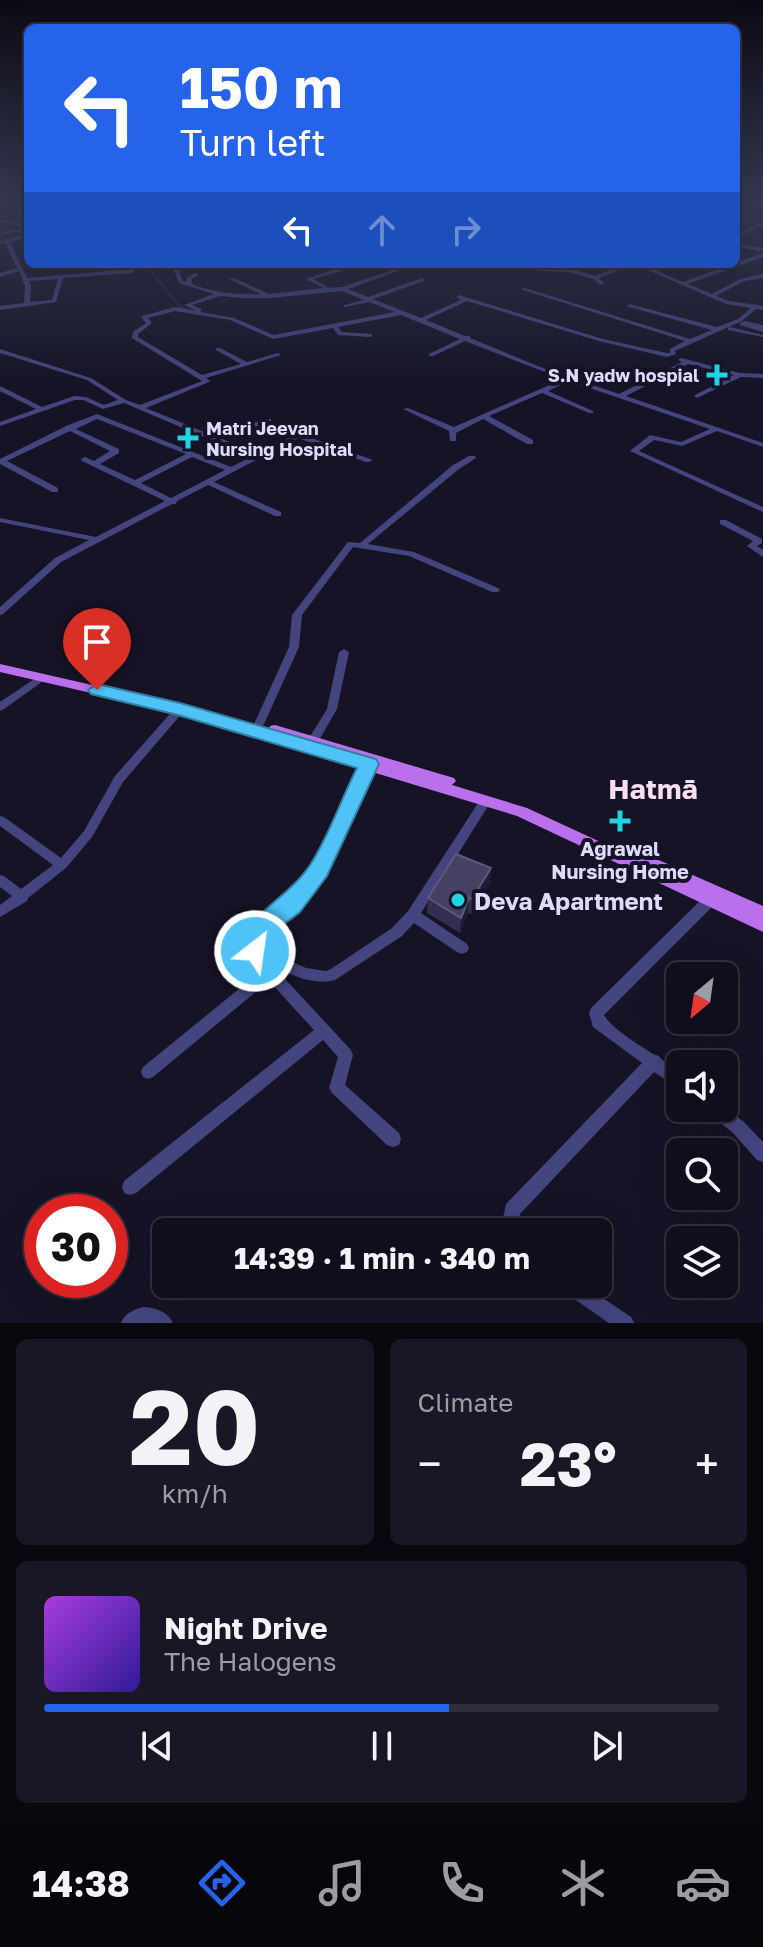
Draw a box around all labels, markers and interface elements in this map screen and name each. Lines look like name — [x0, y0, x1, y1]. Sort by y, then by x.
text: 150 m — [180, 53, 342, 120]
icon: left — [48, 56, 152, 160]
text: Turn left — [180, 121, 326, 164]
icon: left — [276, 208, 320, 252]
icon: ahead — [360, 208, 404, 252]
icon: right — [444, 208, 488, 252]
place label: S.N yadw hospial — [548, 364, 699, 386]
marker: S.N yadw hospial — [706, 364, 728, 386]
place label: Matri Jeevan Nursing Hospital — [206, 417, 353, 460]
marker: Matri Jeevan Nursing Hospital — [177, 427, 199, 449]
pin — [63, 608, 131, 690]
icon: arrive — [75, 620, 119, 664]
district label: Hatmā — [608, 772, 698, 805]
marker: Agrawal Nursing Home — [609, 810, 631, 832]
place label: Agrawal Nursing Home — [551, 836, 689, 883]
place label: Deva Apartment — [474, 886, 663, 915]
marker: Deva Apartment — [449, 891, 467, 909]
position arrow — [213, 909, 297, 993]
north arrow — [666, 962, 738, 1034]
map controls — [666, 962, 738, 1298]
button: sound — [666, 1050, 738, 1122]
button: search — [666, 1138, 738, 1210]
speed limit sign: 30 — [24, 1194, 128, 1298]
button: layers — [666, 1226, 738, 1298]
text: 14:39 · 1 min · 340 m — [234, 1240, 530, 1276]
text: 20 — [129, 1363, 260, 1488]
text: Climate — [418, 1387, 513, 1418]
text: 23° — [520, 1427, 617, 1499]
text: − — [418, 1437, 442, 1490]
text: + — [695, 1437, 719, 1490]
text: km/h — [162, 1478, 228, 1509]
text: Night Drive — [164, 1610, 328, 1646]
text: The Halogens — [164, 1646, 337, 1677]
icon: previous — [135, 1724, 179, 1768]
icon: pause — [360, 1724, 404, 1768]
icon: next — [585, 1724, 629, 1768]
icon: directions — [194, 1855, 250, 1911]
icon: music — [314, 1855, 370, 1911]
icon: phone — [434, 1855, 490, 1911]
icon: climate — [555, 1855, 611, 1911]
icon: car — [675, 1855, 731, 1911]
text: 14:38 — [32, 1862, 130, 1905]

